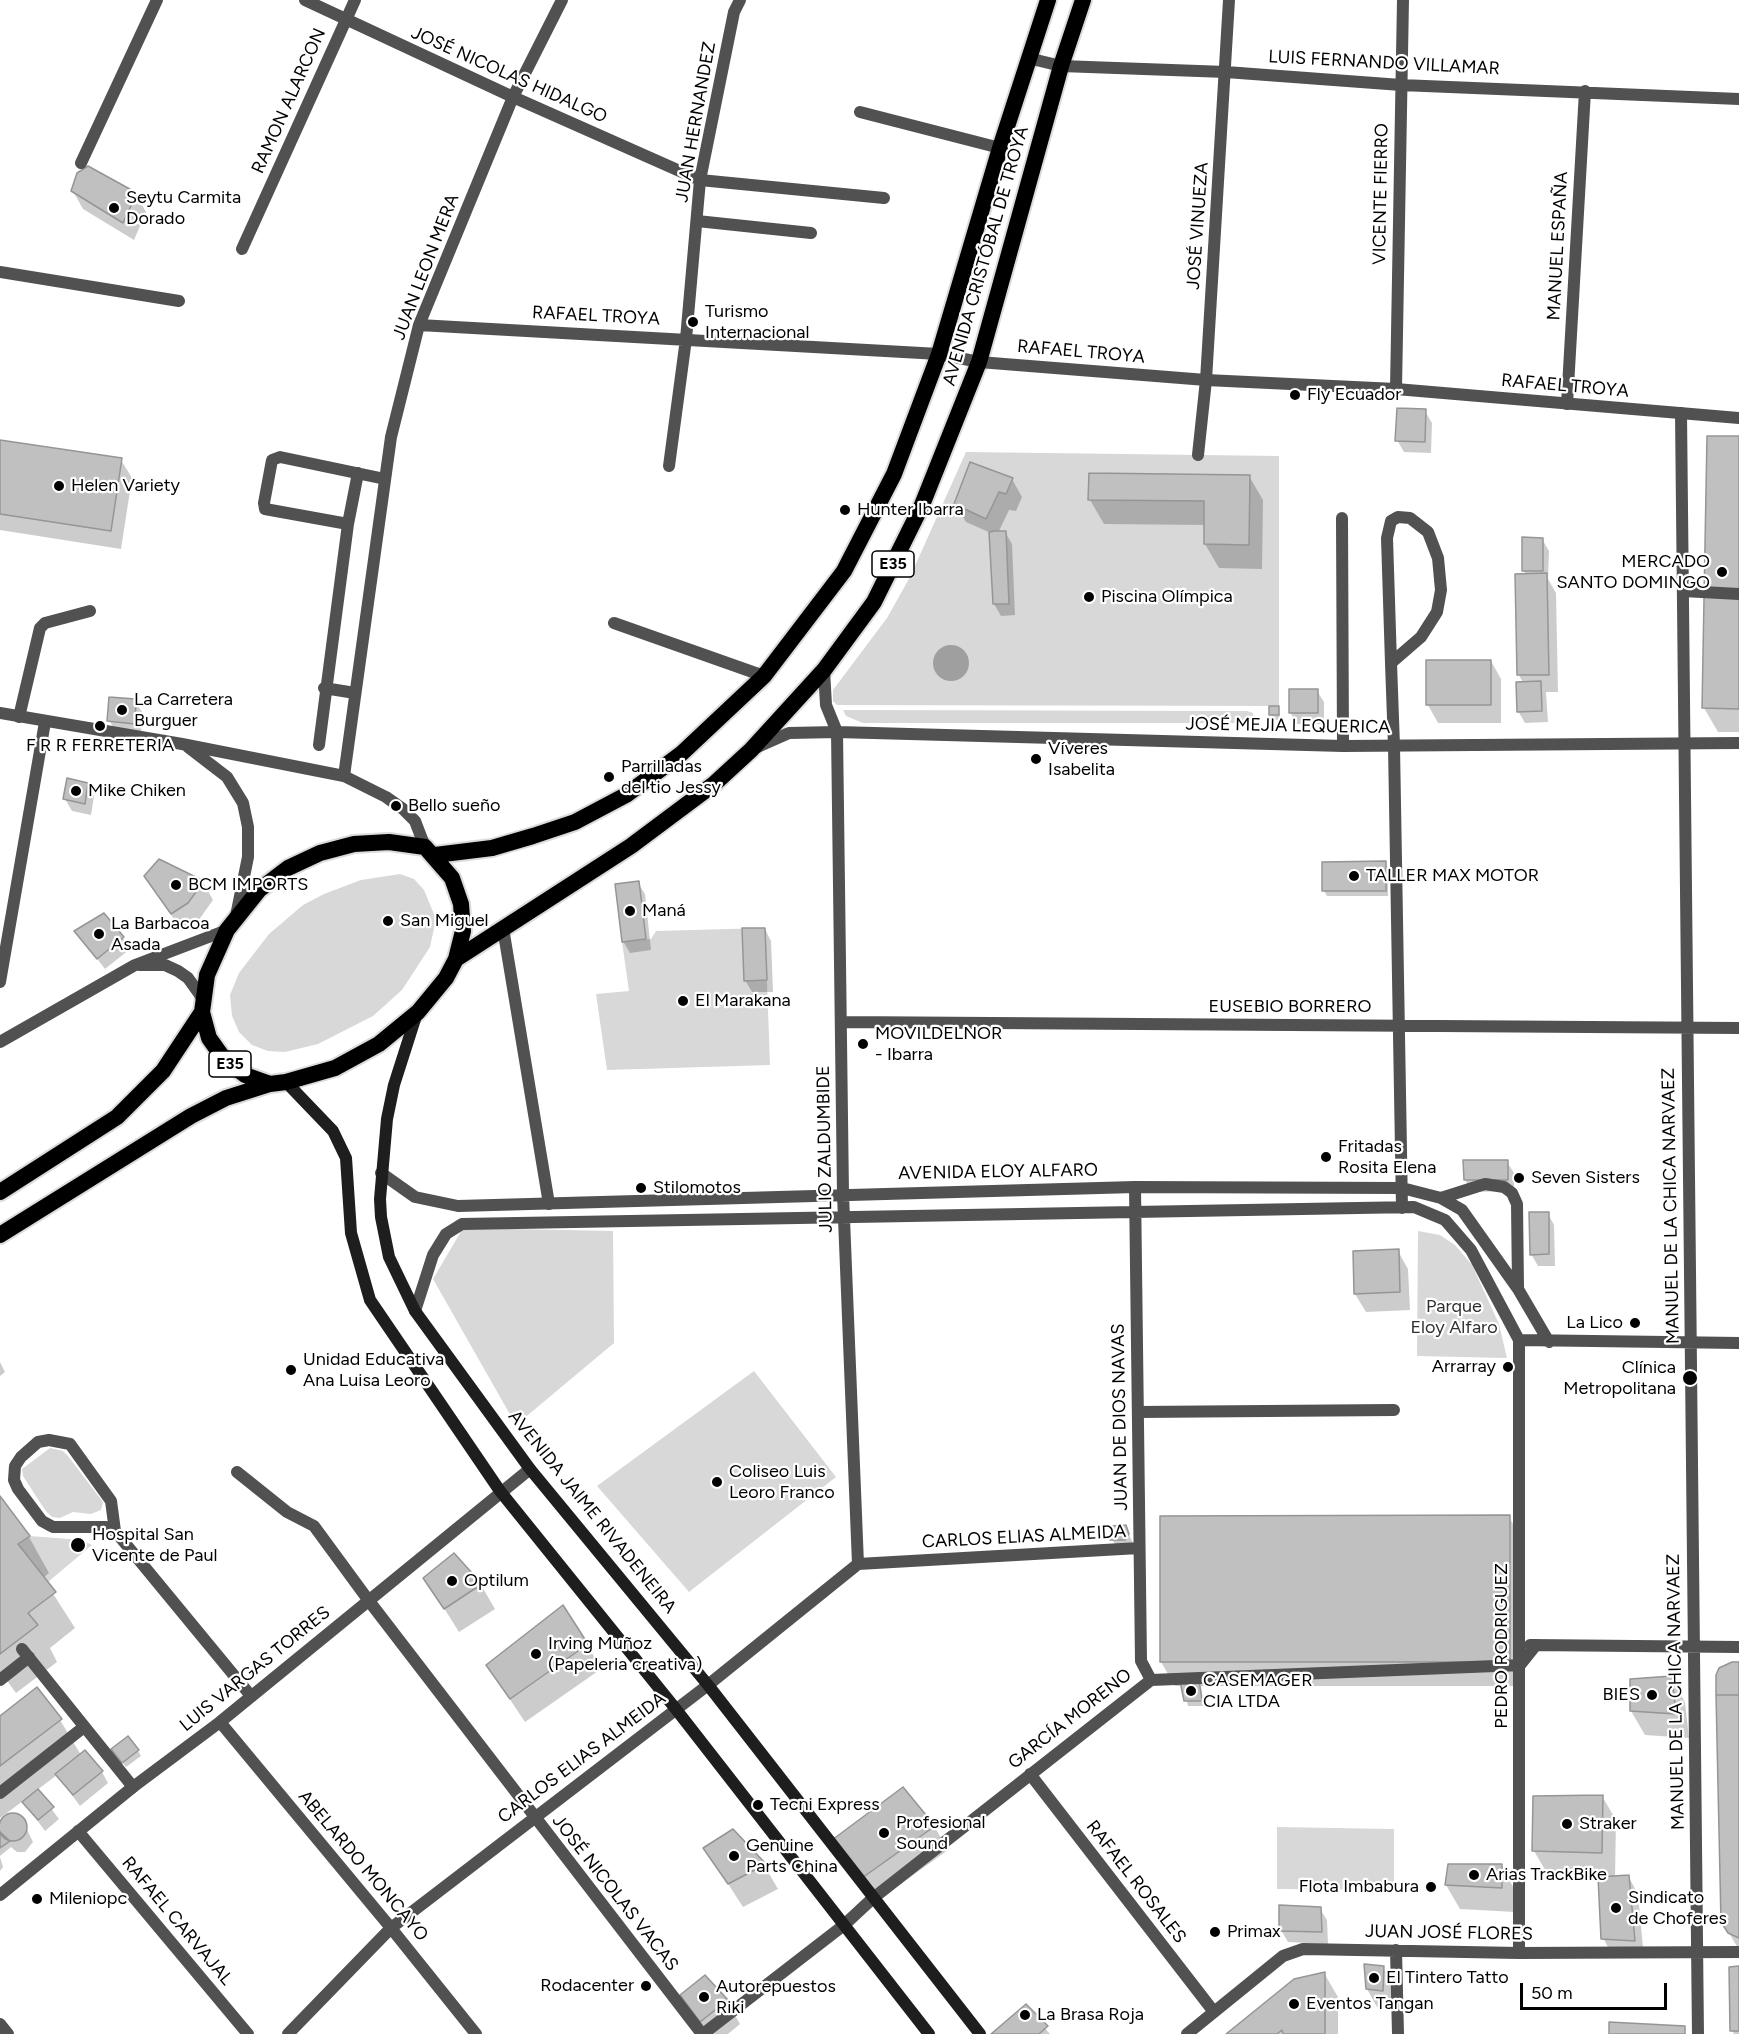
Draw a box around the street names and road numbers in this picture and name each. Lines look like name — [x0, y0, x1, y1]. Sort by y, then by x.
street label: JOSÉ NICOLAS HIDALGO — [408, 22, 610, 128]
street label: RAMON ALARCON — [247, 25, 331, 177]
street label: JUAN HERNANDEZ — [671, 40, 721, 204]
street label: LUIS FERNANDO VILLAMAR — [1268, 46, 1500, 80]
street label: VICENTE FIERRO — [1369, 123, 1393, 265]
street label: AVENIDA CRISTÓBAL DE TROYA — [939, 124, 1033, 388]
street label: JOSÉ VINUEZA — [1183, 162, 1213, 290]
street label: MANUEL ESPAÑA — [1543, 171, 1573, 321]
street label: JUAN LEON MERA — [388, 191, 464, 343]
street label: RAFAEL TROYA — [532, 302, 660, 330]
street label: RAFAEL TROYA — [1016, 336, 1146, 368]
street label: RAFAEL TROYA — [1500, 370, 1630, 402]
road number: E35 — [872, 551, 914, 577]
street label: JOSÉ MEJIA LEQUERICA — [1185, 713, 1391, 739]
street label: EUSEBIO BORRERO — [1209, 996, 1371, 1018]
road number: E35 — [209, 1051, 251, 1077]
street label: JULIO ZALDUMBIDE — [813, 1065, 837, 1233]
street label: MANUEL DE LA CHICA NARVAEZ — [1658, 1068, 1684, 1344]
street label: AVENIDA ELOY ALFARO — [898, 1159, 1098, 1185]
street label: JUAN DE DIOS NAVAS — [1108, 1323, 1132, 1511]
street label: AVENIDA JAIME RIVADENEIRA — [503, 1406, 681, 1618]
street label: CARLOS ELIAS ALMEIDA — [921, 1521, 1127, 1553]
street label: MANUEL DE LA CHICA NARVAEZ — [1663, 1554, 1689, 1830]
street label: PEDRO RODRIGUEZ — [1491, 1563, 1513, 1729]
street label: LUIS VARGAS TORRES — [176, 1602, 334, 1736]
street label: GARCÍA MORENO — [1004, 1664, 1136, 1774]
street label: CARLOS ELIAS ALMEIDA — [494, 1688, 670, 1828]
street label: ABELARDO MONCAYO — [294, 1786, 432, 1946]
street label: JOSÉ NICOLAS VACAS — [547, 1811, 683, 1975]
street label: RAFAEL ROSALES — [1081, 1816, 1191, 1948]
street label: RAFAEL CARVAJAL — [117, 1852, 237, 1990]
street label: JUAN JOSÉ FLORES — [1365, 1921, 1533, 1945]

